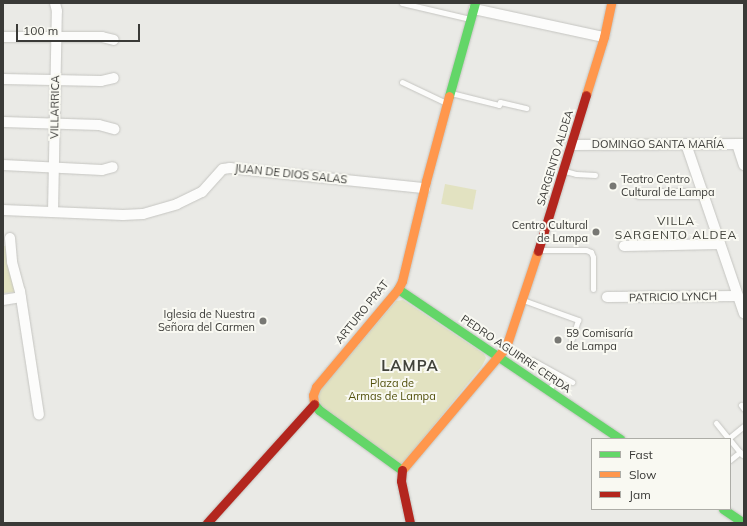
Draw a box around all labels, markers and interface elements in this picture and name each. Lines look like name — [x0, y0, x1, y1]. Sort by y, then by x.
scale bar — [18, 16, 142, 42]
text: 100 m — [23, 23, 58, 38]
street label: VILLARRICA — [48, 75, 62, 139]
street label: SARGENTO ALDEA — [534, 109, 576, 207]
street label: DOMINGO SANTA MARÍA — [592, 137, 724, 151]
street label: JUAN DE DIOS SALAS — [234, 162, 348, 186]
place label: Teatro Centro Cultural de Lampa — [621, 173, 714, 199]
marker: Teatro Centro Cultural de Lampa — [608, 181, 618, 191]
district label: VILLA SARGENTO ALDEA — [615, 214, 737, 242]
place label: Centro Cultural de Lampa — [512, 219, 588, 245]
marker: Centro Cultural de Lampa — [591, 227, 601, 237]
street label: ARTURO PRAT — [332, 278, 392, 346]
street label: PATRICIO LYNCH — [629, 290, 717, 304]
place label: Iglesia de Nuestra Señora del Carmen — [158, 308, 255, 334]
street label: PEDRO AGUIRRE CERDA — [458, 312, 574, 396]
marker: Iglesia de Nuestra Señora del Carmen — [258, 316, 268, 326]
place label: 59 Comisaría de Lampa — [566, 327, 633, 353]
marker: 59 Comisaría de Lampa — [553, 335, 563, 345]
district label: LAMPA — [381, 357, 439, 375]
park label: Plaza de Armas de Lampa — [348, 377, 436, 403]
legend — [591, 438, 731, 510]
text: Fast — [629, 447, 653, 462]
text: Slow — [629, 467, 657, 482]
text: Jam — [629, 487, 651, 502]

